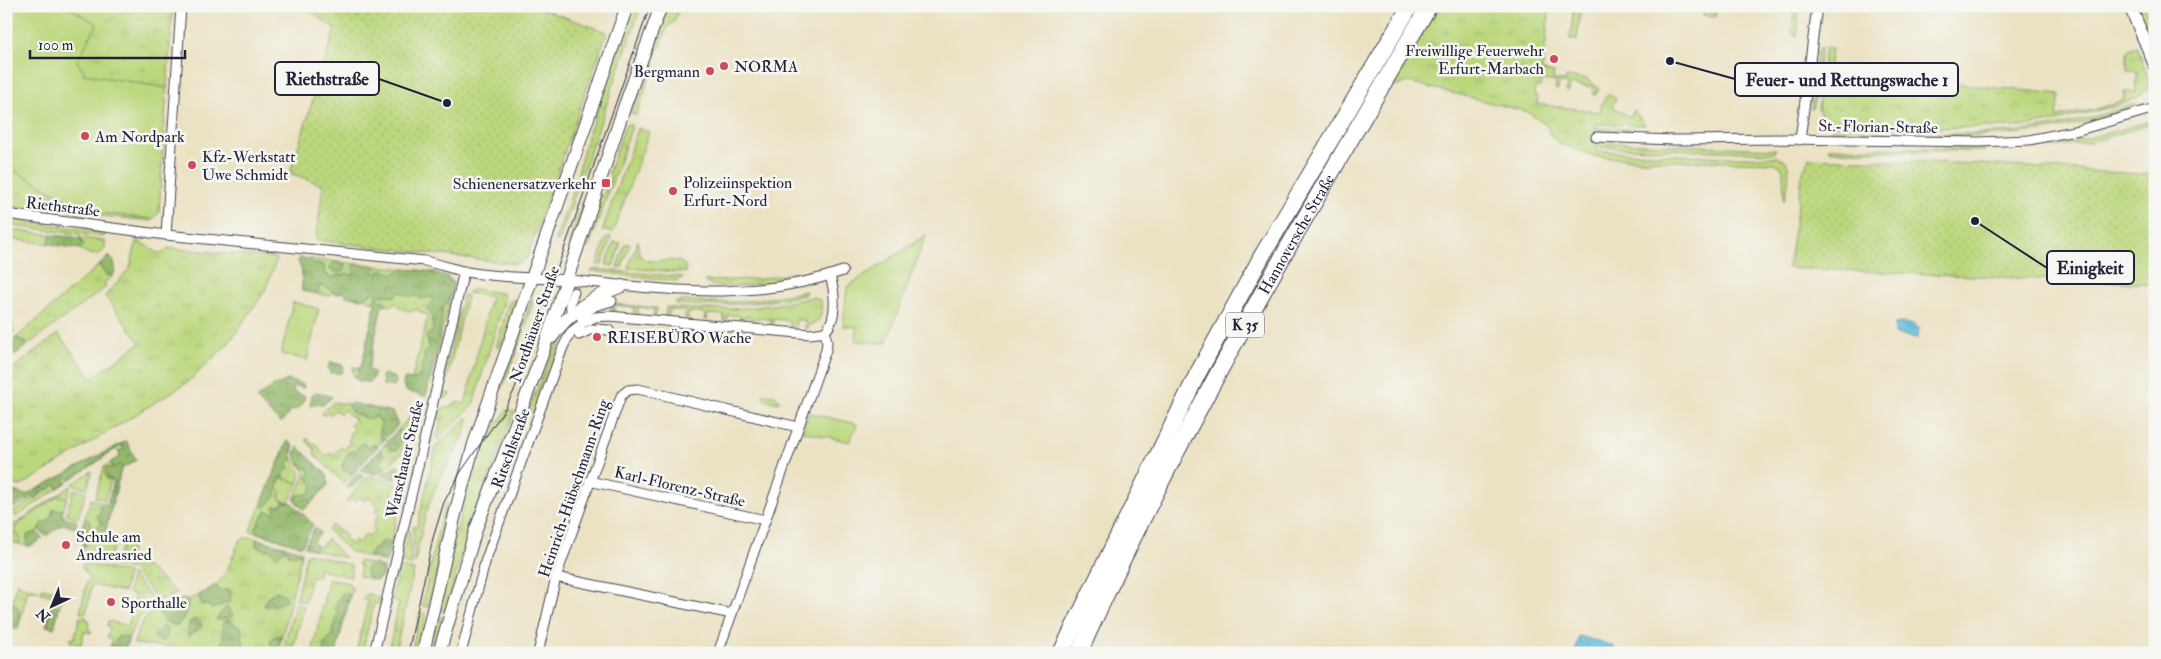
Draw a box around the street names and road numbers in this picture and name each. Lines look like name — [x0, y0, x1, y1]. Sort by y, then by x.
street label: St.-Florian-Straße — [1818, 116, 1938, 138]
street label: Hannoversche Straße — [1254, 170, 1339, 298]
street label: Riethstraße — [25, 193, 101, 221]
street label: Nordhäuser Straße — [506, 263, 564, 385]
road number: K 35 — [1226, 312, 1264, 338]
street label: Heinrich-Hübschmann-Ring — [534, 395, 614, 580]
street label: Warschauer Straße — [381, 398, 428, 521]
street label: Ritschlstraße — [487, 405, 535, 491]
street label: Karl-Florenz-Straße — [612, 462, 747, 512]

